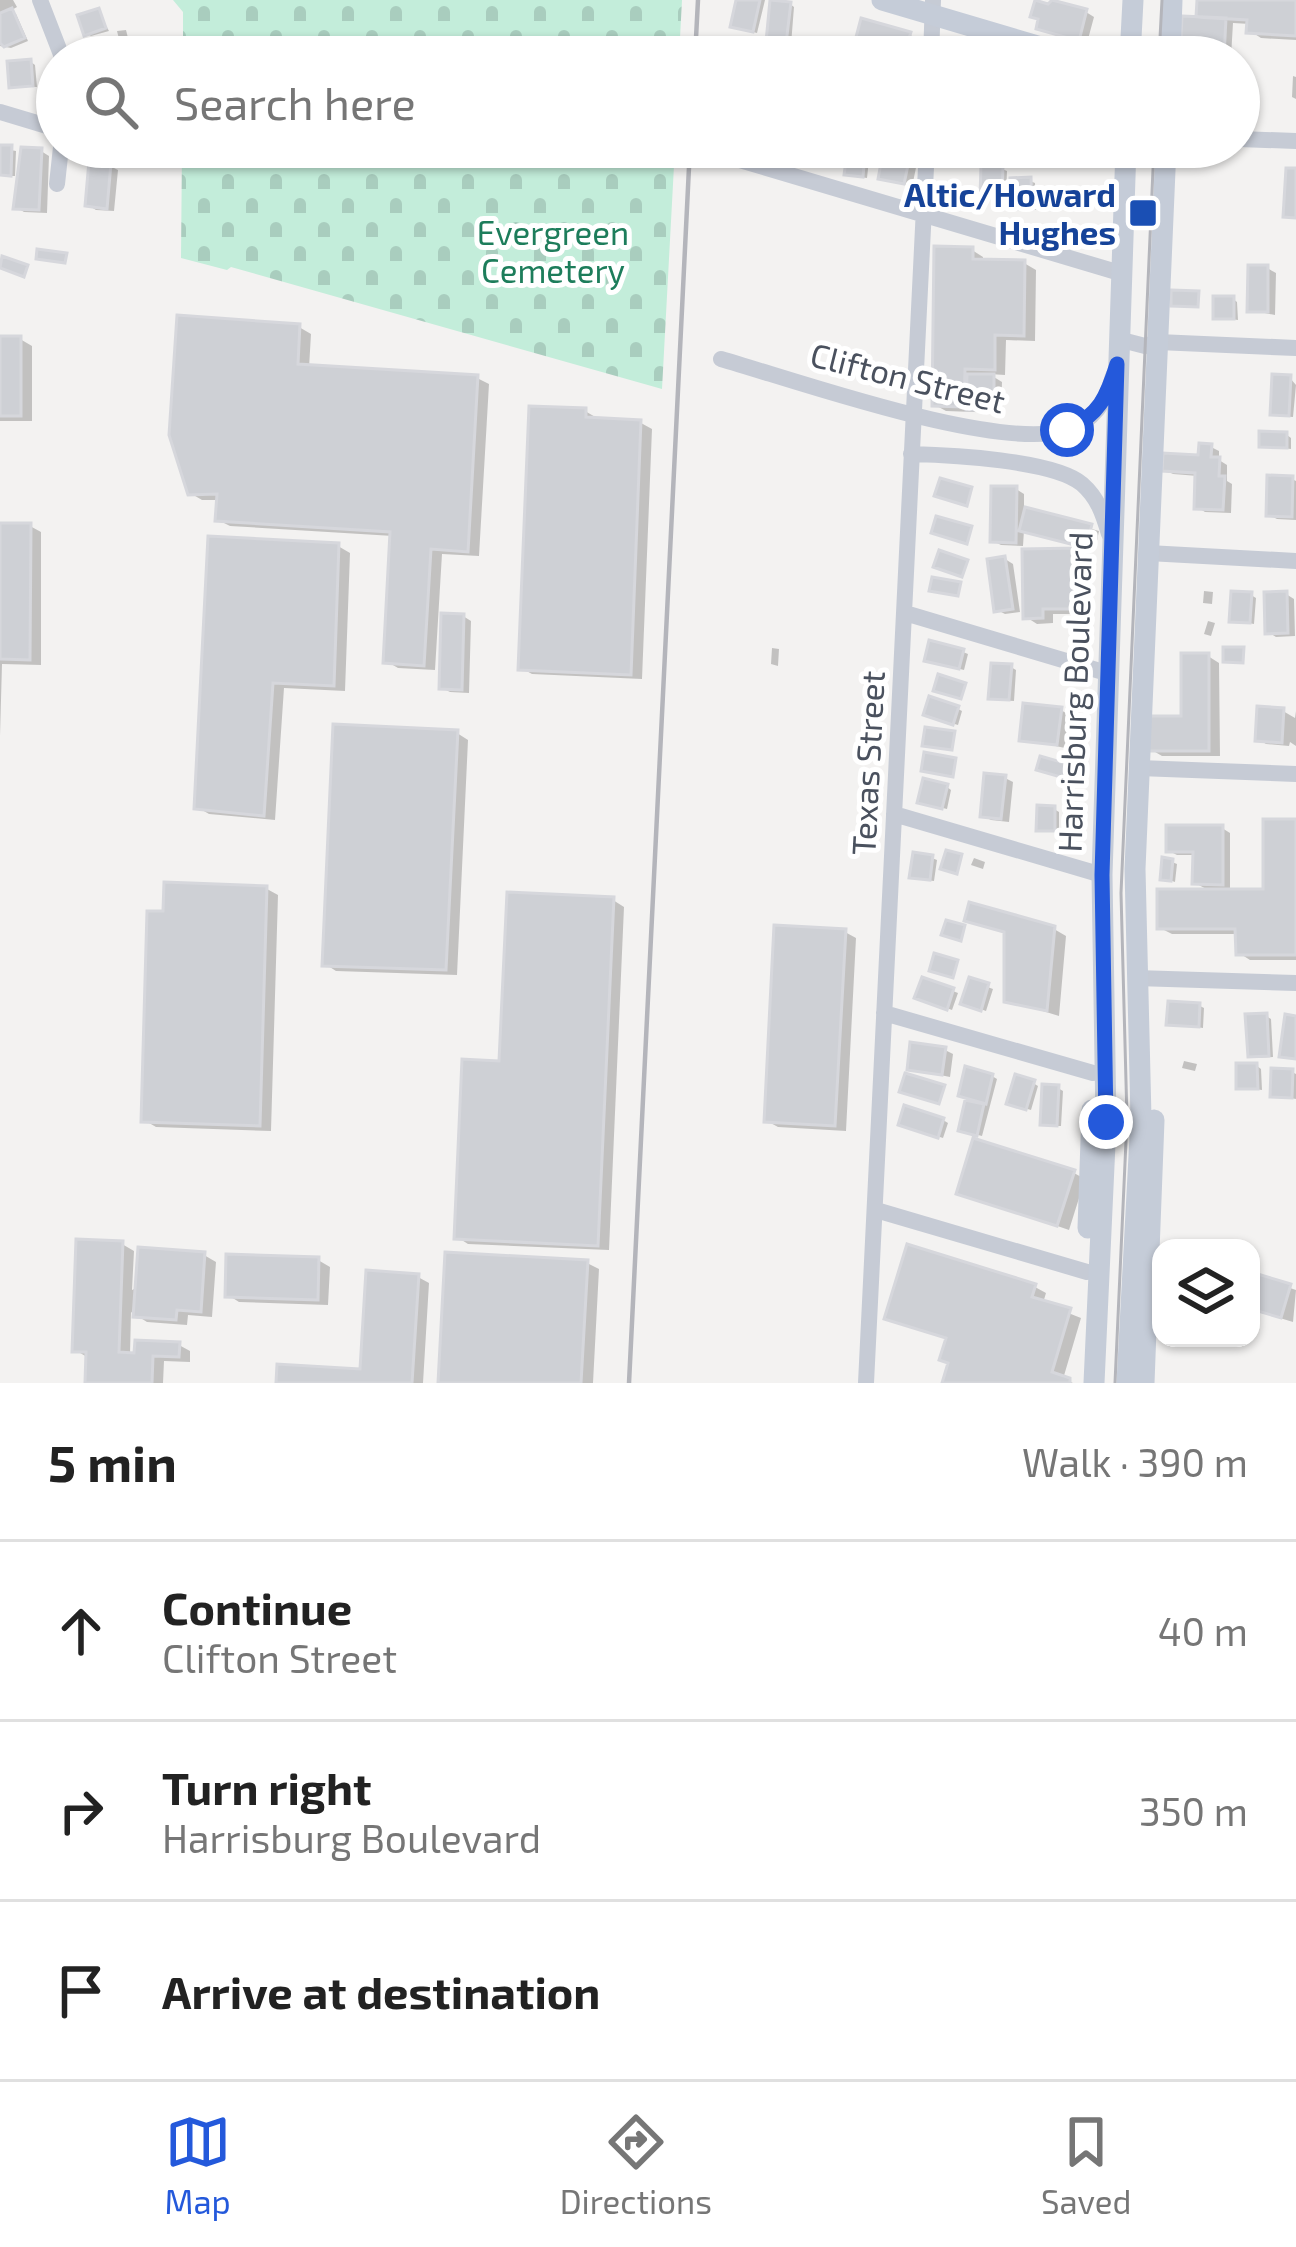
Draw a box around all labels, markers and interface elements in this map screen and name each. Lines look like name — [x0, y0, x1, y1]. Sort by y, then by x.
search box — [36, 36, 1260, 168]
icon: search — [78, 69, 144, 135]
text: Search here — [174, 75, 416, 129]
place label: Altic/Howard Hughes — [904, 174, 1116, 252]
marker: Altic/Howard Hughes — [1127, 197, 1159, 229]
park label: Evergreen Cemetery — [477, 212, 629, 290]
street label: Clifton Street — [807, 334, 1009, 420]
route start — [1040, 403, 1094, 457]
street label: Harrisburg Boulevard — [1048, 531, 1100, 853]
street label: Texas Street — [842, 670, 892, 856]
route end — [1079, 1095, 1133, 1149]
map controls — [1152, 1239, 1260, 1347]
button: layers — [1152, 1239, 1260, 1347]
text: 5 min — [48, 1431, 177, 1492]
text: Walk · 390 m — [1022, 1438, 1248, 1485]
text: Continue — [162, 1580, 352, 1634]
icon: ahead — [48, 1598, 114, 1664]
text: 40 m — [1158, 1607, 1248, 1654]
text: Clifton Street — [162, 1634, 397, 1681]
text: Turn right — [162, 1760, 371, 1814]
icon: right — [48, 1778, 114, 1844]
text: 350 m — [1139, 1787, 1248, 1834]
text: Harrisburg Boulevard — [162, 1814, 541, 1861]
icon: arrive — [48, 1958, 114, 2024]
text: Arrive at destination — [162, 1964, 600, 2018]
tab: Map — [165, 2109, 231, 2221]
tab: Directions — [560, 2109, 712, 2221]
tab: Saved — [1041, 2109, 1131, 2221]

